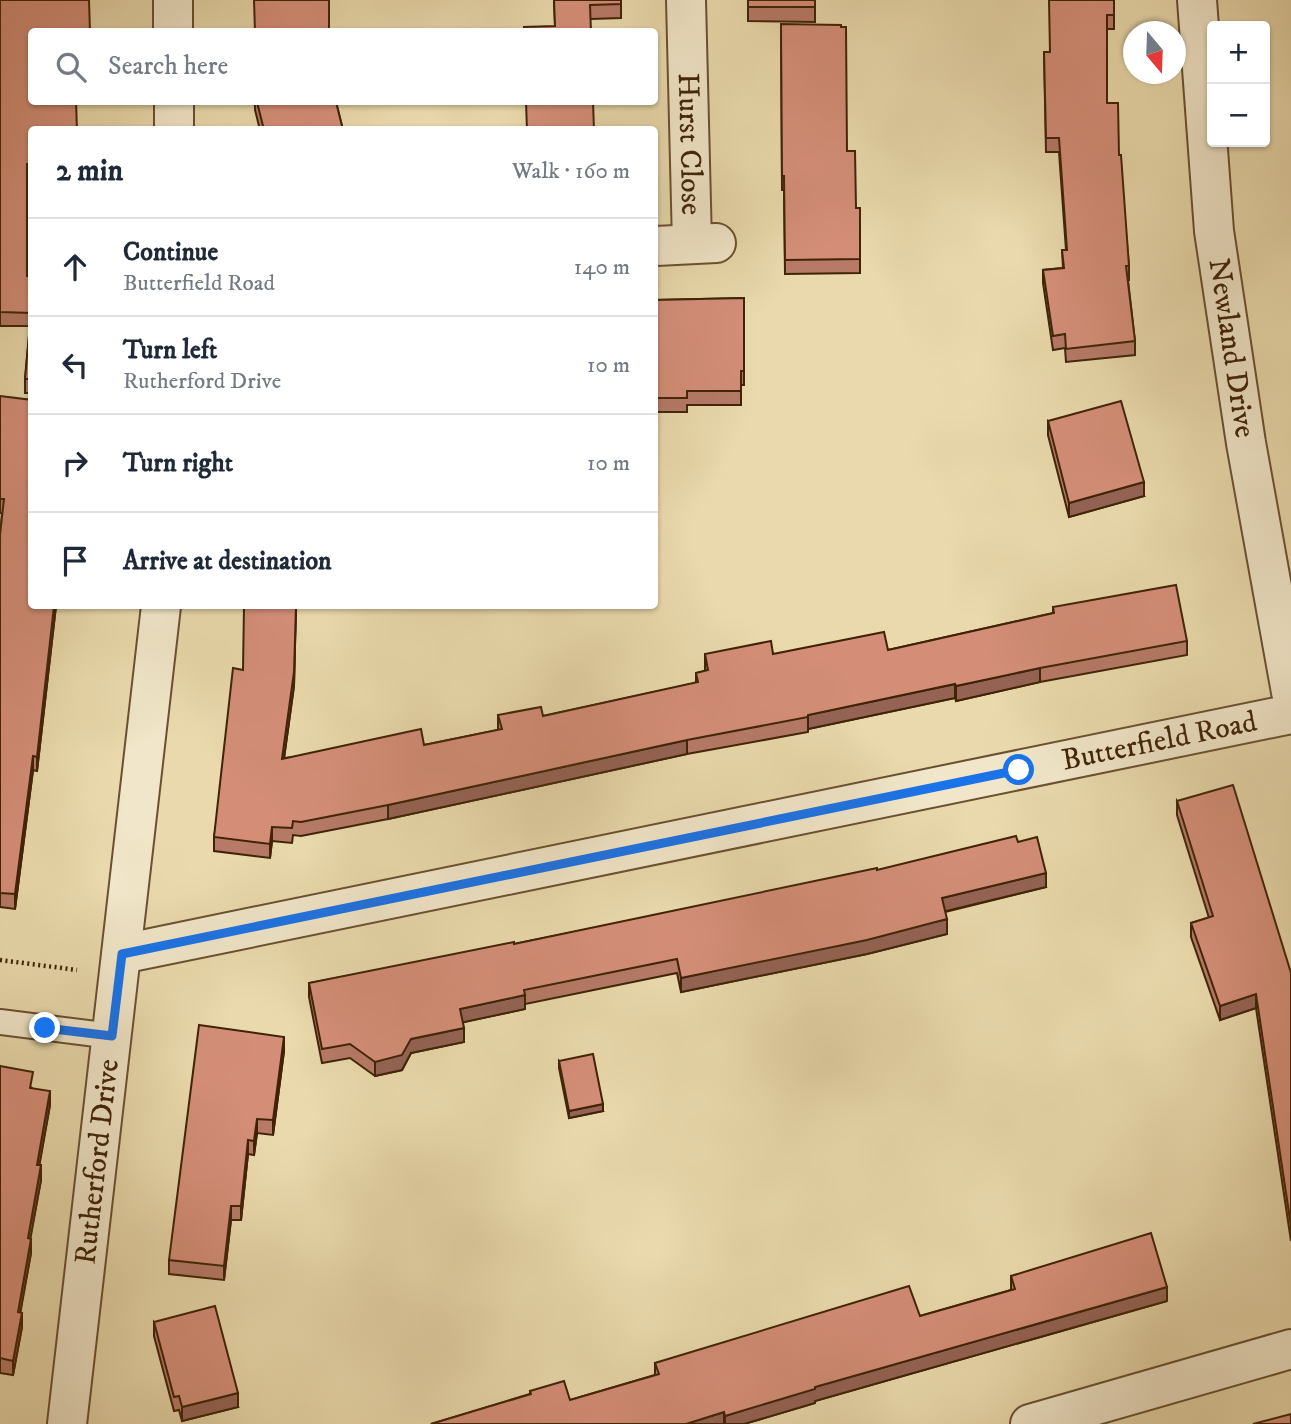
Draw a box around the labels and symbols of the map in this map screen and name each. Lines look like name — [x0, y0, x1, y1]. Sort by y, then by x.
north arrow — [1123, 21, 1186, 84]
street label: Hurst Close — [669, 72, 710, 216]
street label: Newland Drive — [1200, 256, 1263, 440]
street label: Butterfield Road — [1059, 703, 1260, 779]
route start — [1003, 754, 1034, 785]
route end — [29, 1012, 60, 1043]
street label: Rutherford Drive — [67, 1057, 127, 1266]

